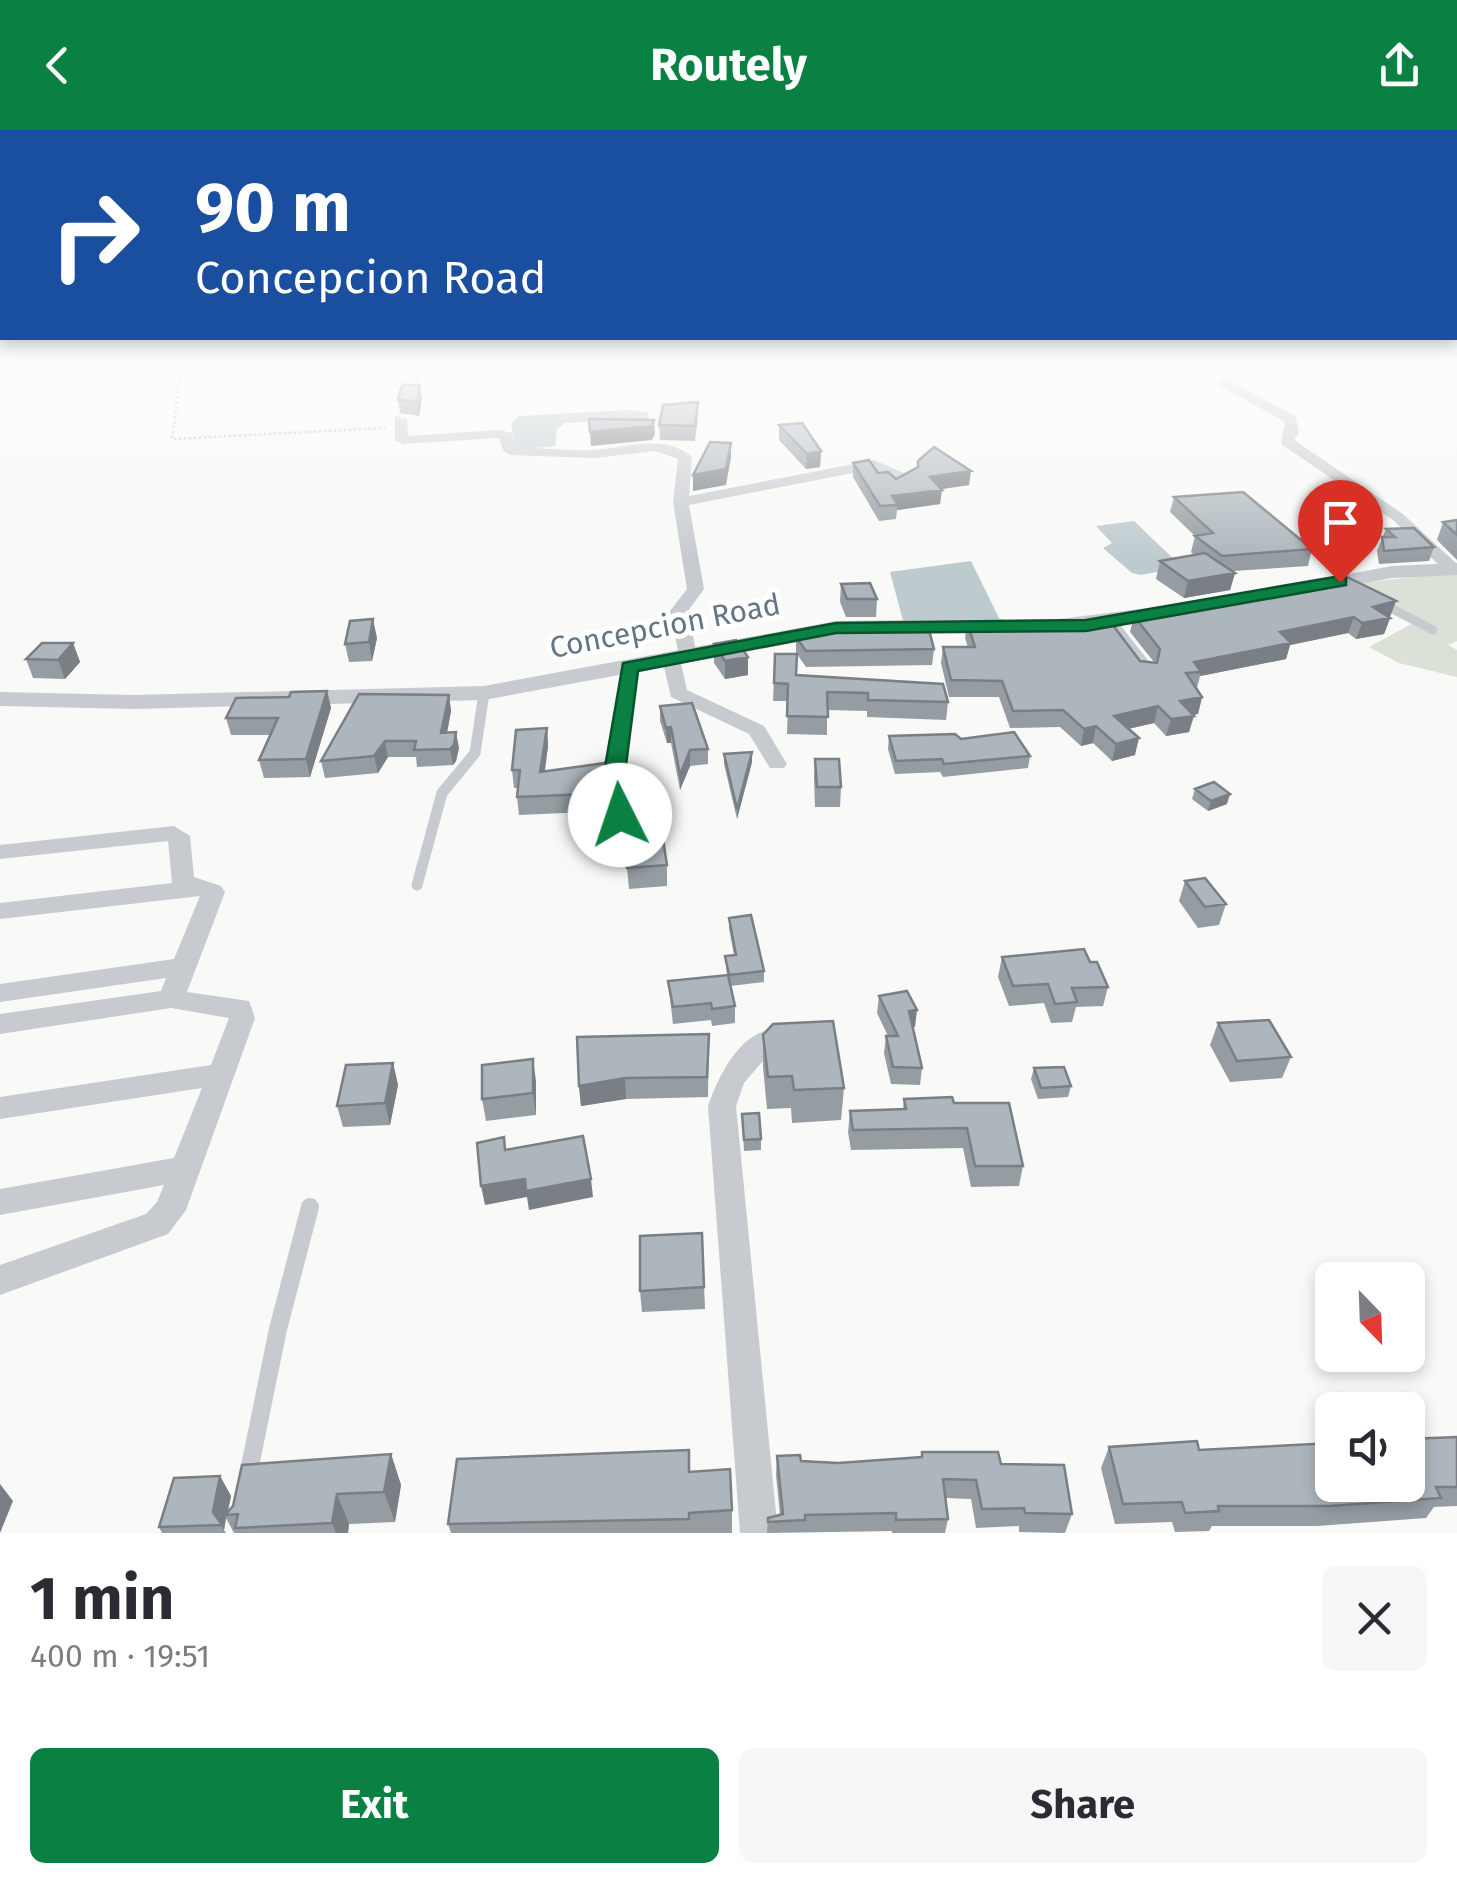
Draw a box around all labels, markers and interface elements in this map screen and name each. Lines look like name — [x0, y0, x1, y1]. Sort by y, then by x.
icon: back — [30, 38, 85, 93]
text: Routely — [650, 38, 807, 92]
icon: share — [1372, 38, 1427, 93]
text: 90 m — [195, 166, 351, 250]
icon: right — [30, 170, 160, 300]
text: Concepcion Road — [195, 251, 546, 305]
pin — [1298, 480, 1383, 583]
icon: arrive — [1313, 495, 1368, 550]
street label: Concepcion Road — [547, 586, 783, 666]
position arrow — [568, 763, 672, 867]
north arrow — [1315, 1262, 1425, 1372]
map controls — [1315, 1262, 1425, 1502]
button: sound — [1315, 1392, 1425, 1502]
text: 1 min — [30, 1563, 174, 1635]
button: close — [1322, 1566, 1427, 1671]
text: 400 m · 19:51 — [30, 1637, 210, 1675]
button: Exit — [30, 1748, 719, 1863]
button: Share — [739, 1748, 1427, 1863]

